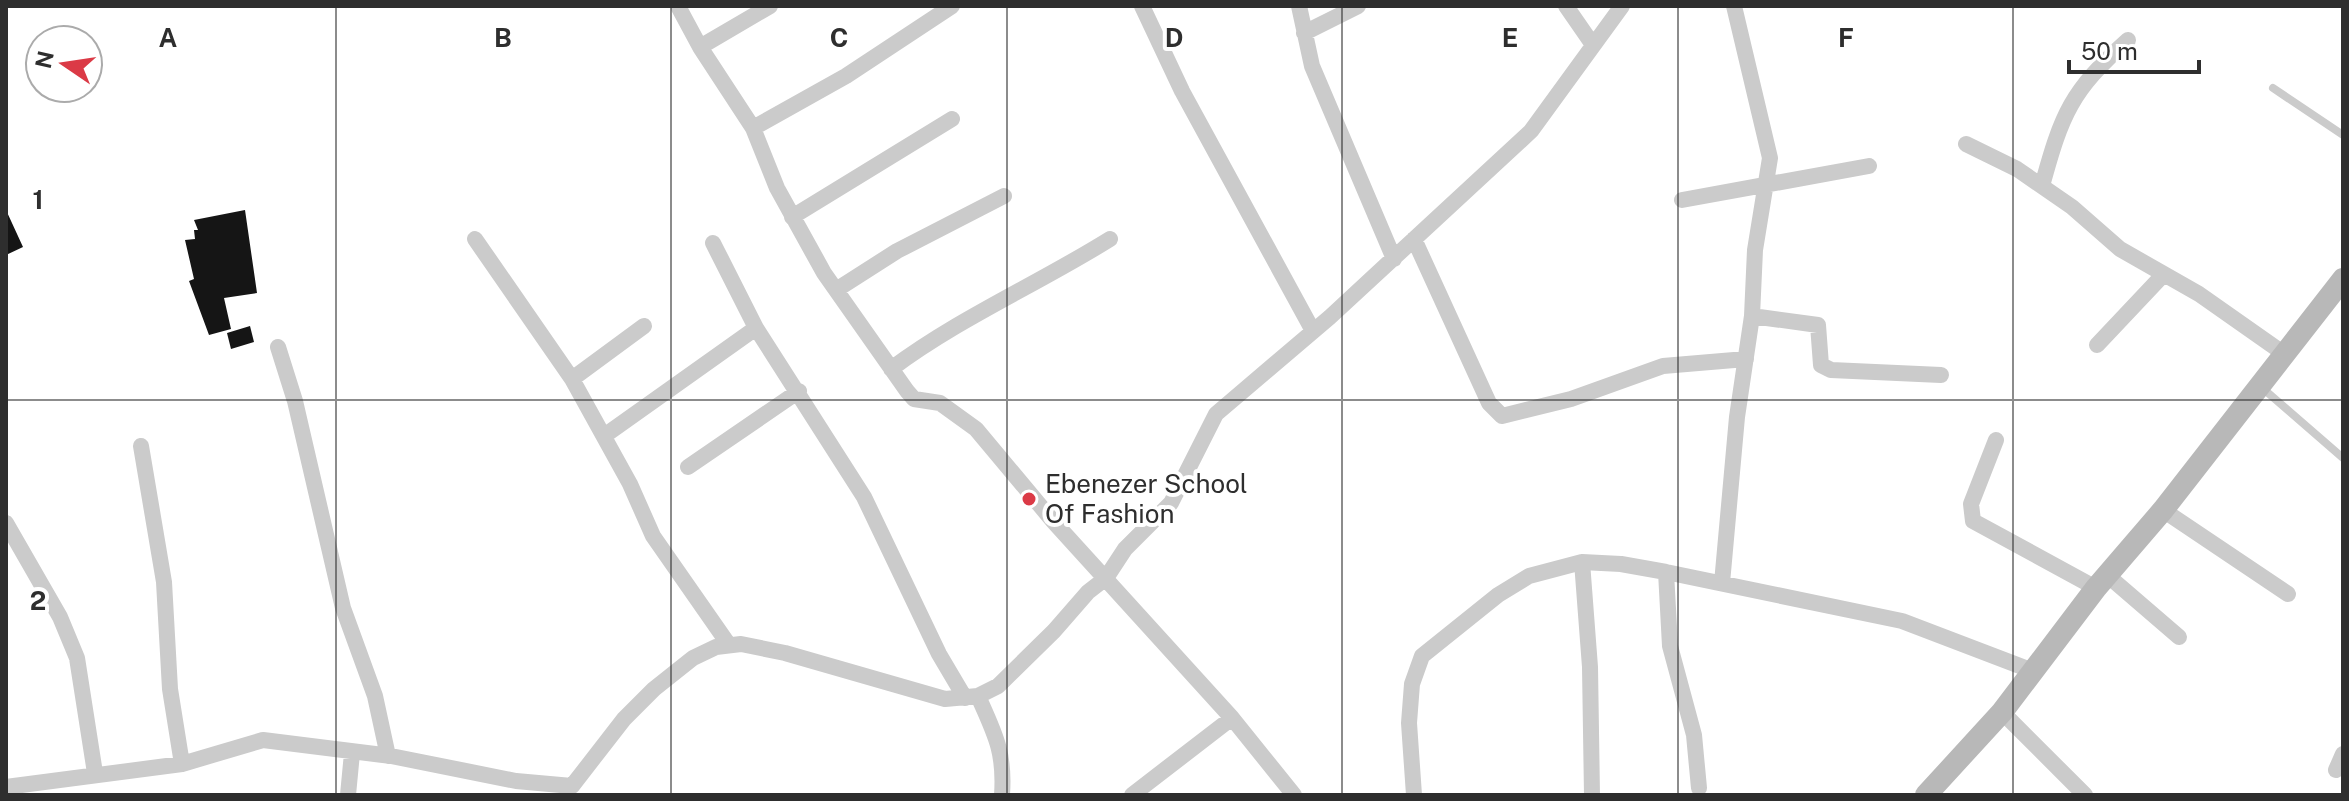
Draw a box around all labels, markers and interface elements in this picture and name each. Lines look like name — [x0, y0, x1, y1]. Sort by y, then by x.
text: A — [159, 22, 178, 53]
text: B — [494, 22, 512, 53]
text: C — [830, 22, 848, 53]
text: D — [1165, 22, 1183, 53]
text: E — [1502, 22, 1518, 53]
text: F — [1838, 22, 1854, 53]
north arrow — [24, 24, 104, 104]
scale bar — [2069, 24, 2199, 74]
text: 50 m — [2081, 37, 2138, 65]
text: N — [30, 48, 59, 71]
text: 1 — [32, 184, 44, 215]
place label: Ebenezer School Of Fashion — [1045, 468, 1248, 529]
marker: Ebenezer School Of Fashion — [1020, 490, 1038, 508]
text: 2 — [30, 585, 46, 616]

